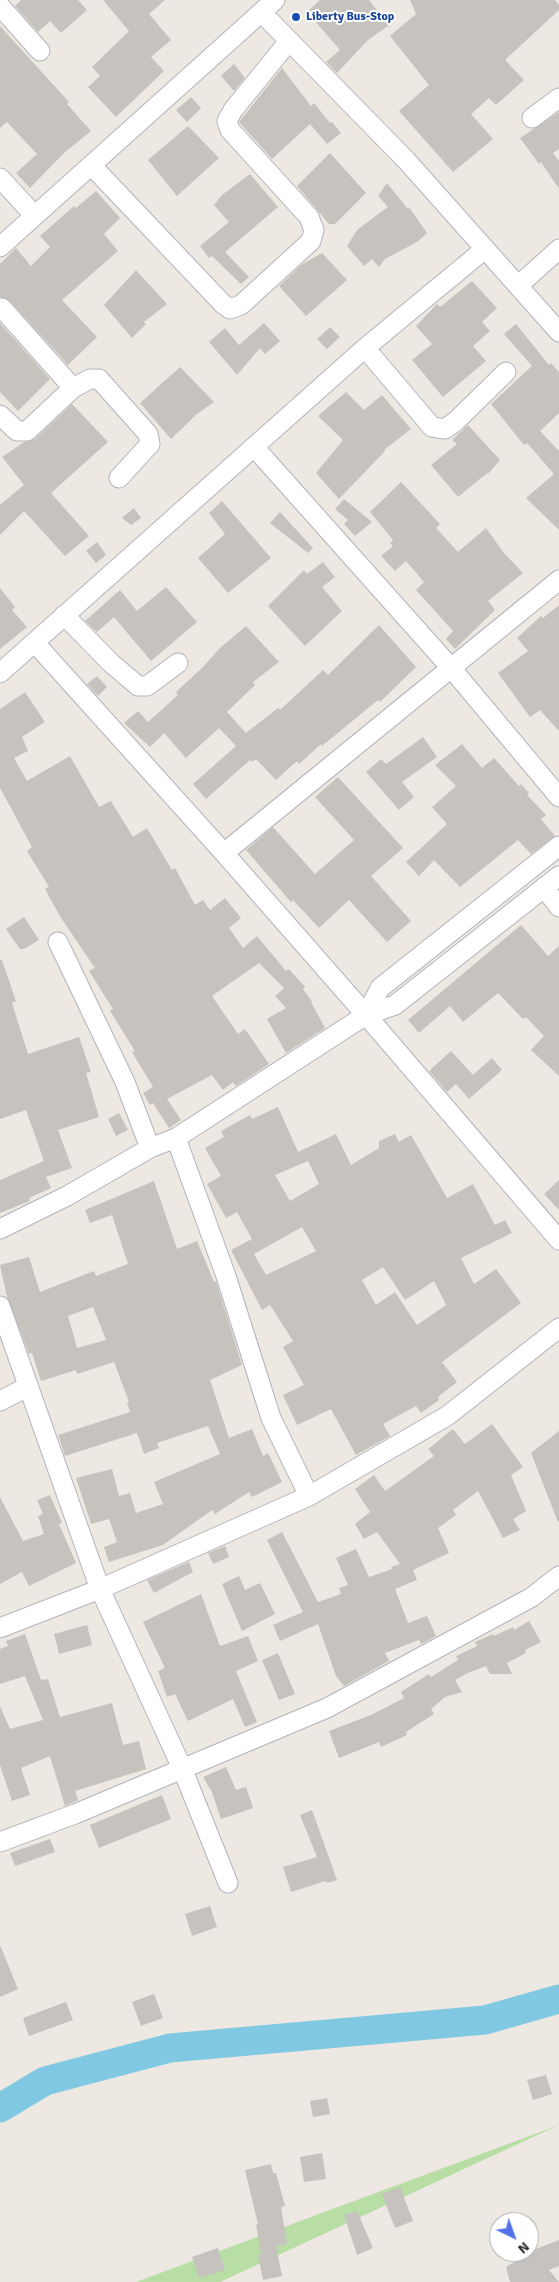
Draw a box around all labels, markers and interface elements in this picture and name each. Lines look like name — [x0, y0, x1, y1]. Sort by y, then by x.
place label: Liberty Bus-Stop — [306, 10, 394, 24]
marker: Liberty Bus-Stop — [290, 11, 302, 23]
north arrow — [489, 2212, 539, 2262]
text: N — [514, 2238, 533, 2257]

